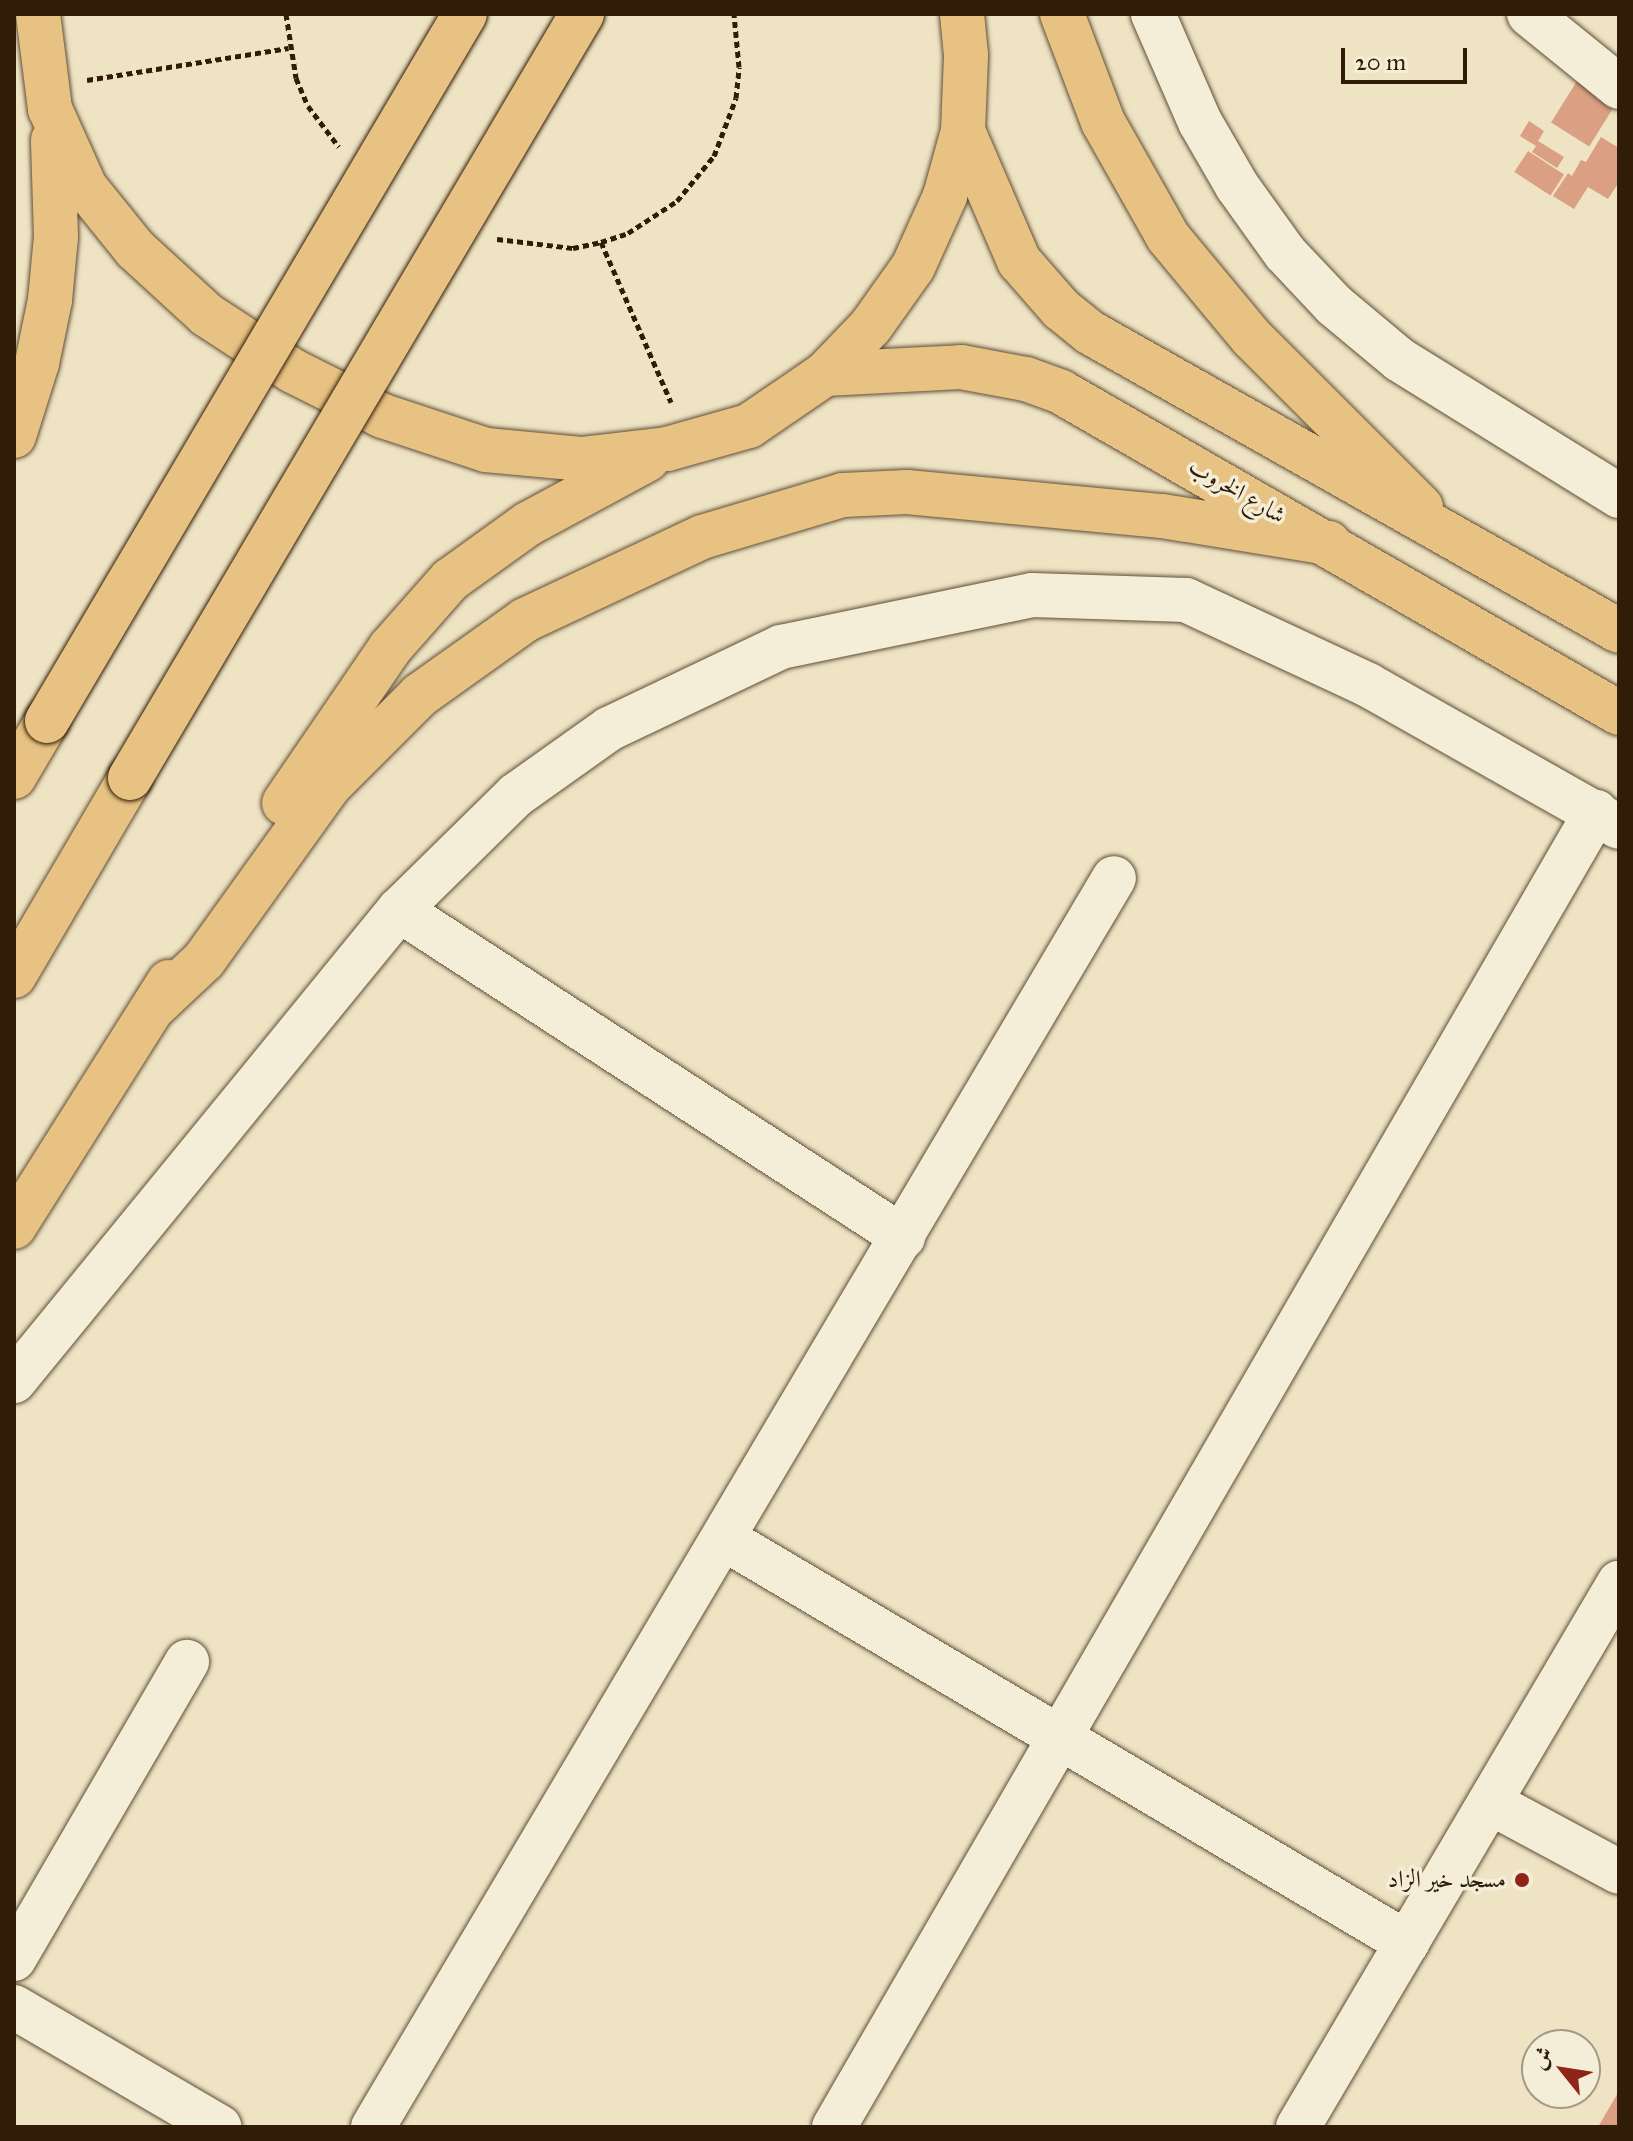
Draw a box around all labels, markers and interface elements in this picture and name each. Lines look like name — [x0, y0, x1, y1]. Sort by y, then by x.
scale bar — [1345, 32, 1471, 82]
text: 20 m — [1355, 47, 1406, 77]
street label: شارع الخروب — [1183, 452, 1291, 530]
place label: مسجد خير الزاد — [1387, 1866, 1506, 1894]
marker: مسجد خير الزاد — [1513, 1871, 1531, 1889]
north arrow — [1521, 2029, 1601, 2109]
text: ش — [1524, 2042, 1559, 2074]

